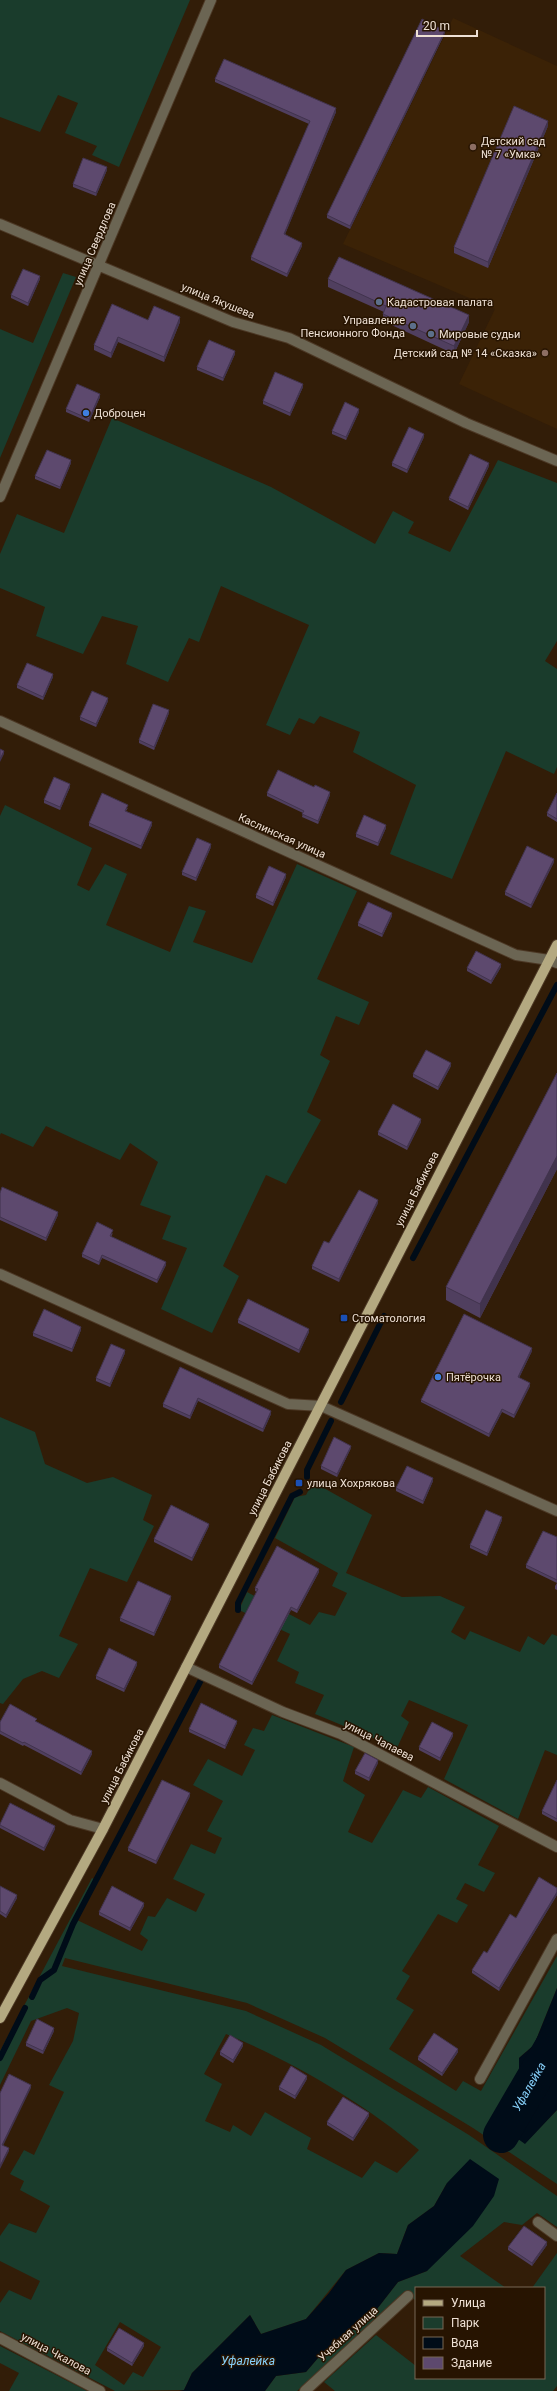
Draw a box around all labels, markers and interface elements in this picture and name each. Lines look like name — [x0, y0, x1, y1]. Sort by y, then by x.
scale bar — [417, 12, 477, 38]
text: 20 m — [423, 19, 450, 33]
place label: Детский сад № 7 «Умка» — [481, 135, 546, 161]
marker: Детский сад № 7 «Умка» — [468, 142, 478, 152]
street label: улица Свердлова — [71, 200, 119, 288]
street label: улица Якушева — [179, 280, 257, 322]
place label: Кадастровая палата — [387, 296, 493, 309]
marker: Кадастровая палата — [374, 297, 384, 307]
place label: Управление Пенсионного Фонда — [300, 314, 405, 340]
marker: Управление Пенсионного Фонда — [408, 321, 418, 331]
place label: Мировые судьи — [439, 328, 520, 341]
marker: Мировые судьи — [426, 329, 436, 339]
place label: Детский сад № 14 «Сказка» — [394, 347, 537, 360]
marker: Детский сад № 14 «Сказка» — [540, 348, 550, 358]
place label: Доброцен — [94, 407, 146, 420]
marker: Доброцен — [81, 408, 91, 418]
street label: Каслинская улица — [236, 811, 328, 861]
street label: улица Бабикова — [392, 1149, 442, 1229]
place label: Стоматология — [352, 1312, 425, 1325]
marker: Стоматология — [339, 1313, 349, 1323]
place label: Пятёрочка — [446, 1371, 501, 1384]
marker: Пятёрочка — [433, 1372, 443, 1382]
street label: улица Бабикова — [245, 1438, 295, 1518]
place label: улица Хохрякова — [307, 1477, 395, 1490]
marker: улица Хохрякова — [294, 1478, 304, 1488]
street label: улица Чапаева — [342, 1718, 416, 1764]
street label: улица Бабикова — [97, 1726, 147, 1806]
water label: Уфалейка — [510, 2060, 549, 2113]
legend — [415, 2287, 545, 2379]
text: Улица — [451, 2296, 486, 2310]
street label: Учебная улица — [315, 2304, 381, 2364]
text: Парк — [451, 2316, 480, 2330]
street label: улица Чкалова — [19, 2330, 93, 2378]
text: Вода — [451, 2336, 479, 2350]
water label: Уфалейка — [221, 2354, 275, 2368]
text: Здание — [451, 2356, 492, 2370]

